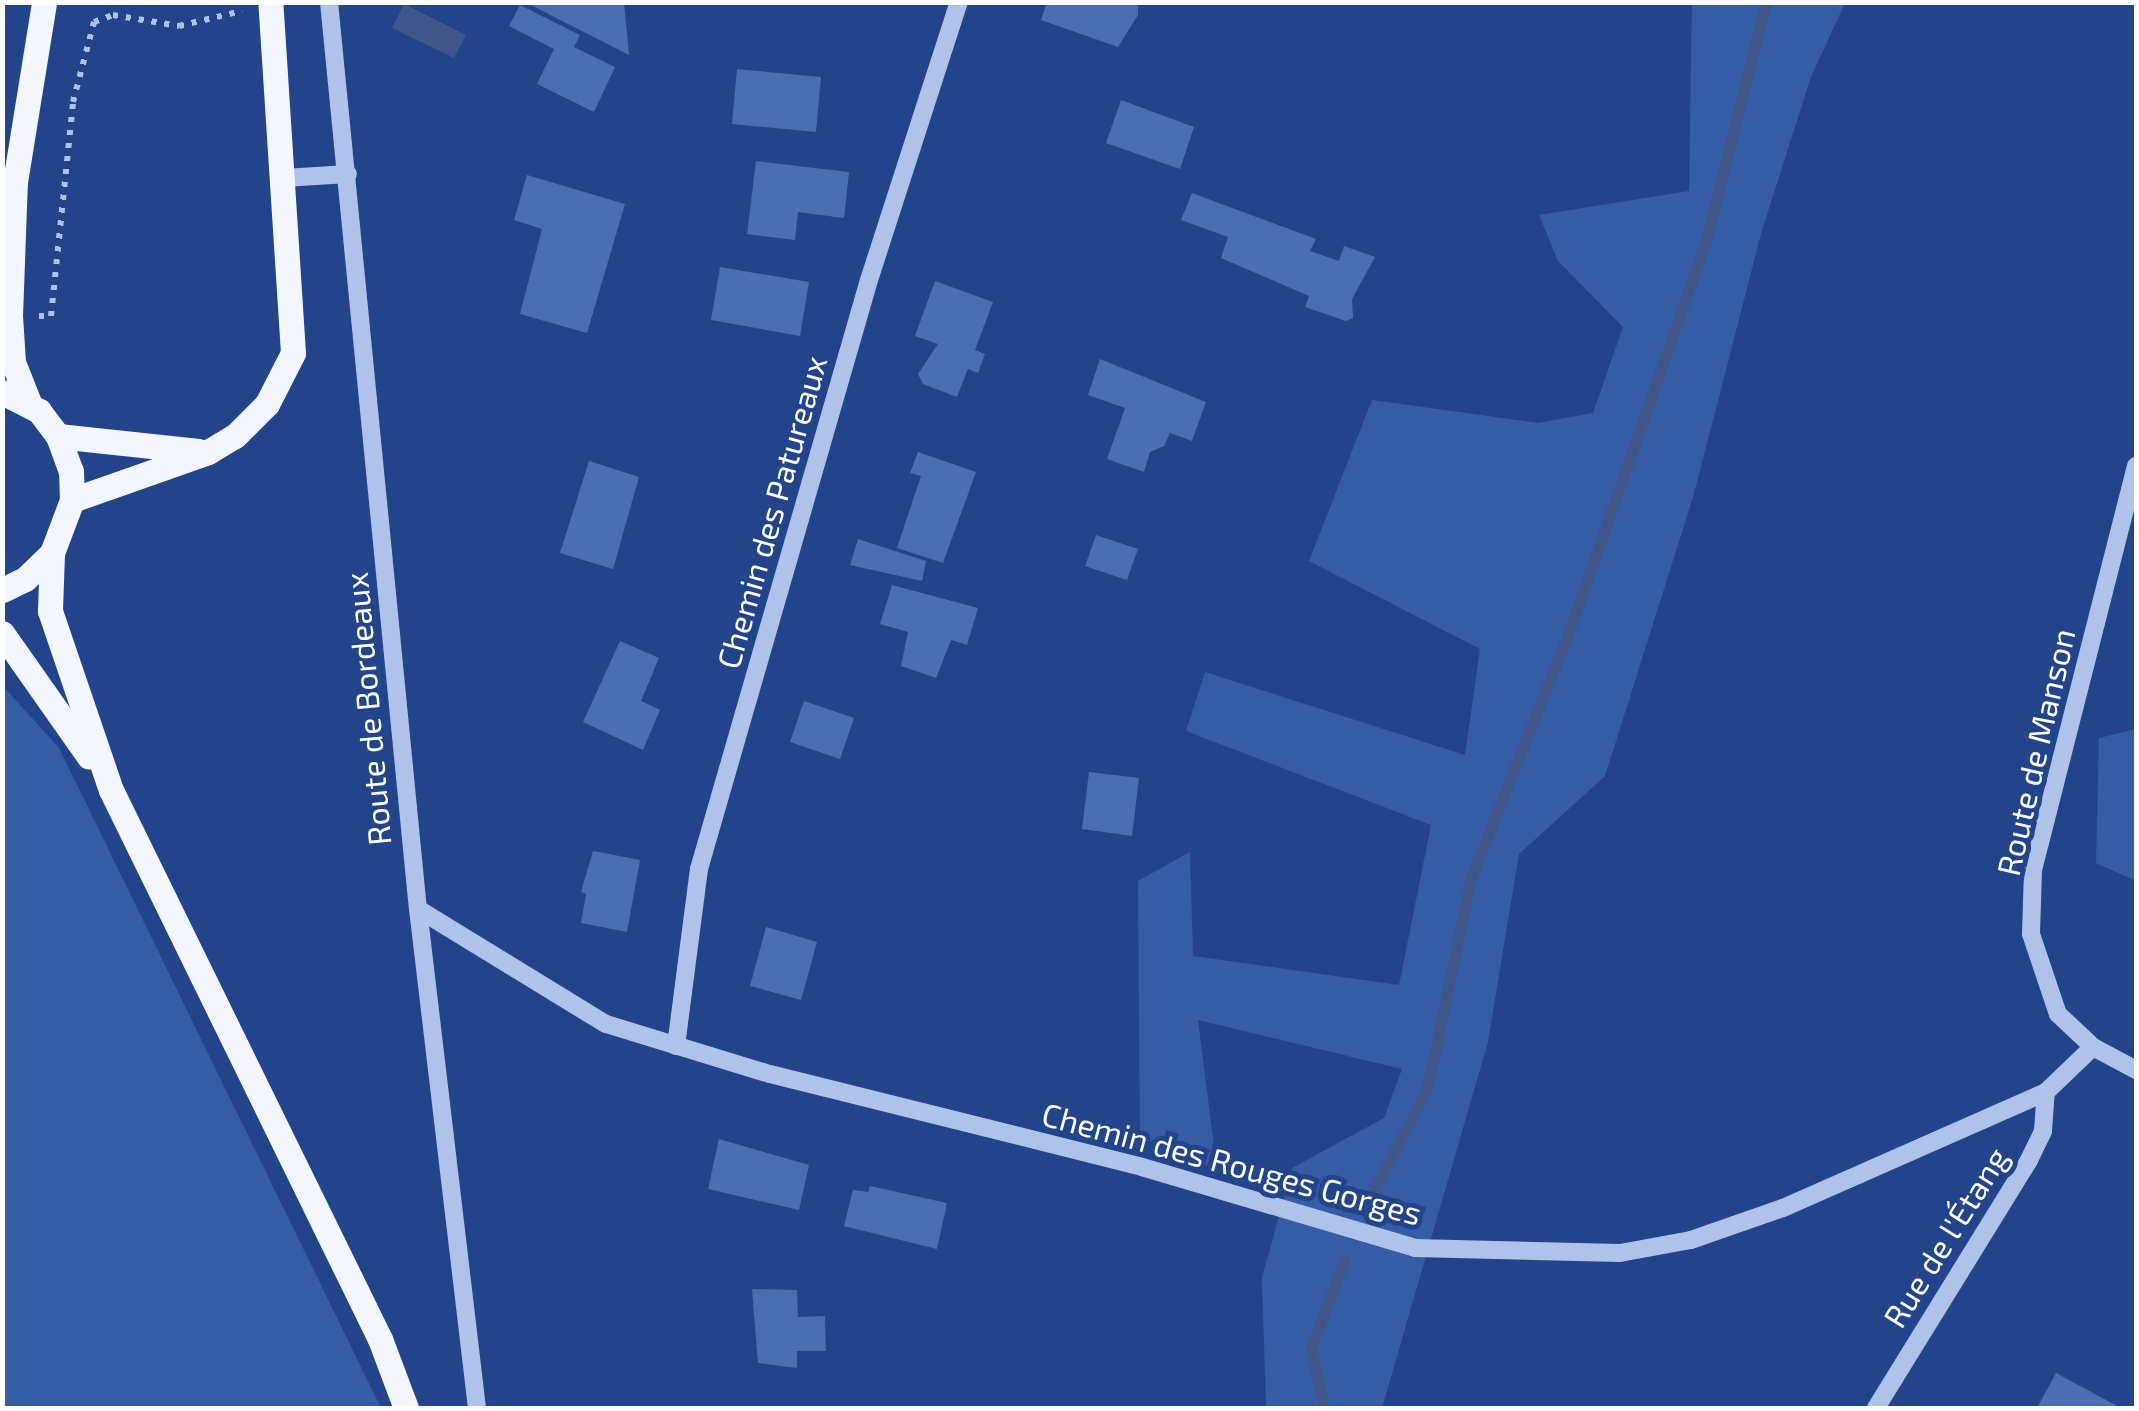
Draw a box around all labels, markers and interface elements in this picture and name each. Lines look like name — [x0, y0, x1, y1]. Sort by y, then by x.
street label: Chemin des Patureaux — [708, 351, 834, 673]
street label: Route de Bordeaux — [336, 571, 398, 847]
street label: Route de Manson — [1988, 625, 2082, 879]
street label: Chemin des Rouges Gorges — [1038, 1094, 1426, 1232]
street label: Rue de l'Étang — [1874, 1140, 2016, 1334]

